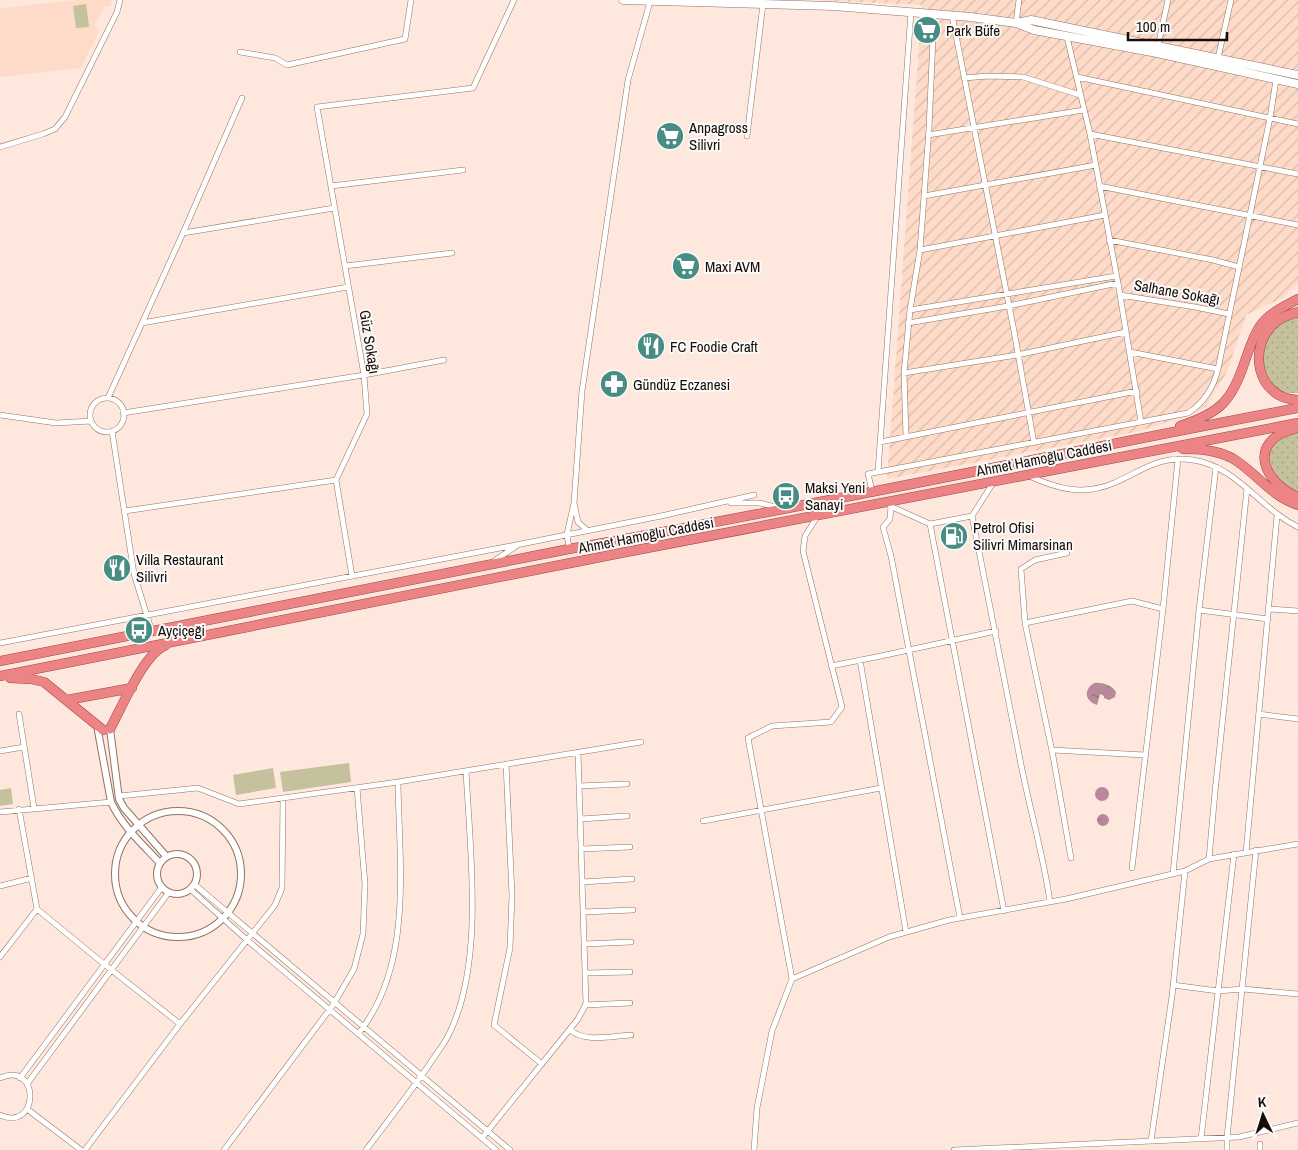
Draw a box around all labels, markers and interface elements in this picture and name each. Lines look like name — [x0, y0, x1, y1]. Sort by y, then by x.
scale bar — [1128, 10, 1227, 42]
supermarket icon: Park Büfe — [912, 15, 942, 45]
text: 100 m — [1136, 16, 1170, 37]
place label: Park Büfe — [946, 20, 1000, 41]
place label: Anpagross Silivri — [688, 117, 748, 155]
supermarket icon: Anpagross Silivri — [655, 121, 685, 151]
supermarket icon: Maxi AVM — [671, 251, 701, 281]
place label: Maxi AVM — [705, 256, 760, 277]
street label: Salhane Sokağı — [1132, 274, 1222, 310]
street label: Güz Sokağı — [355, 309, 385, 375]
restaurant icon: FC Foodie Craft — [636, 331, 666, 361]
place label: FC Foodie Craft — [670, 336, 758, 357]
pharmacy icon: Gündüz Eczanesi — [599, 369, 629, 399]
place label: Gündüz Eczanesi — [633, 374, 730, 395]
street label: Ahmet Hamoğlu Caddesi — [974, 435, 1113, 482]
place label: Maksi Yeni Sanayi — [805, 477, 865, 515]
bus stop icon: Maksi Yeni Sanayi — [771, 481, 801, 511]
street label: Ahmet Hamoğlu Caddesi — [576, 512, 715, 559]
place label: Petrol Ofisi Silivri Mimarsinan — [973, 517, 1073, 555]
fuel station icon: Petrol Ofisi Silivri Mimarsinan — [939, 521, 969, 551]
place label: Villa Restaurant Silivri — [136, 549, 224, 587]
restaurant icon: Villa Restaurant Silivri — [102, 553, 132, 583]
bus stop icon: Ayçiçeği — [124, 615, 154, 645]
place label: Ayçiçeği — [157, 620, 205, 641]
north arrow — [1238, 1090, 1288, 1140]
text: K — [1257, 1093, 1268, 1111]

